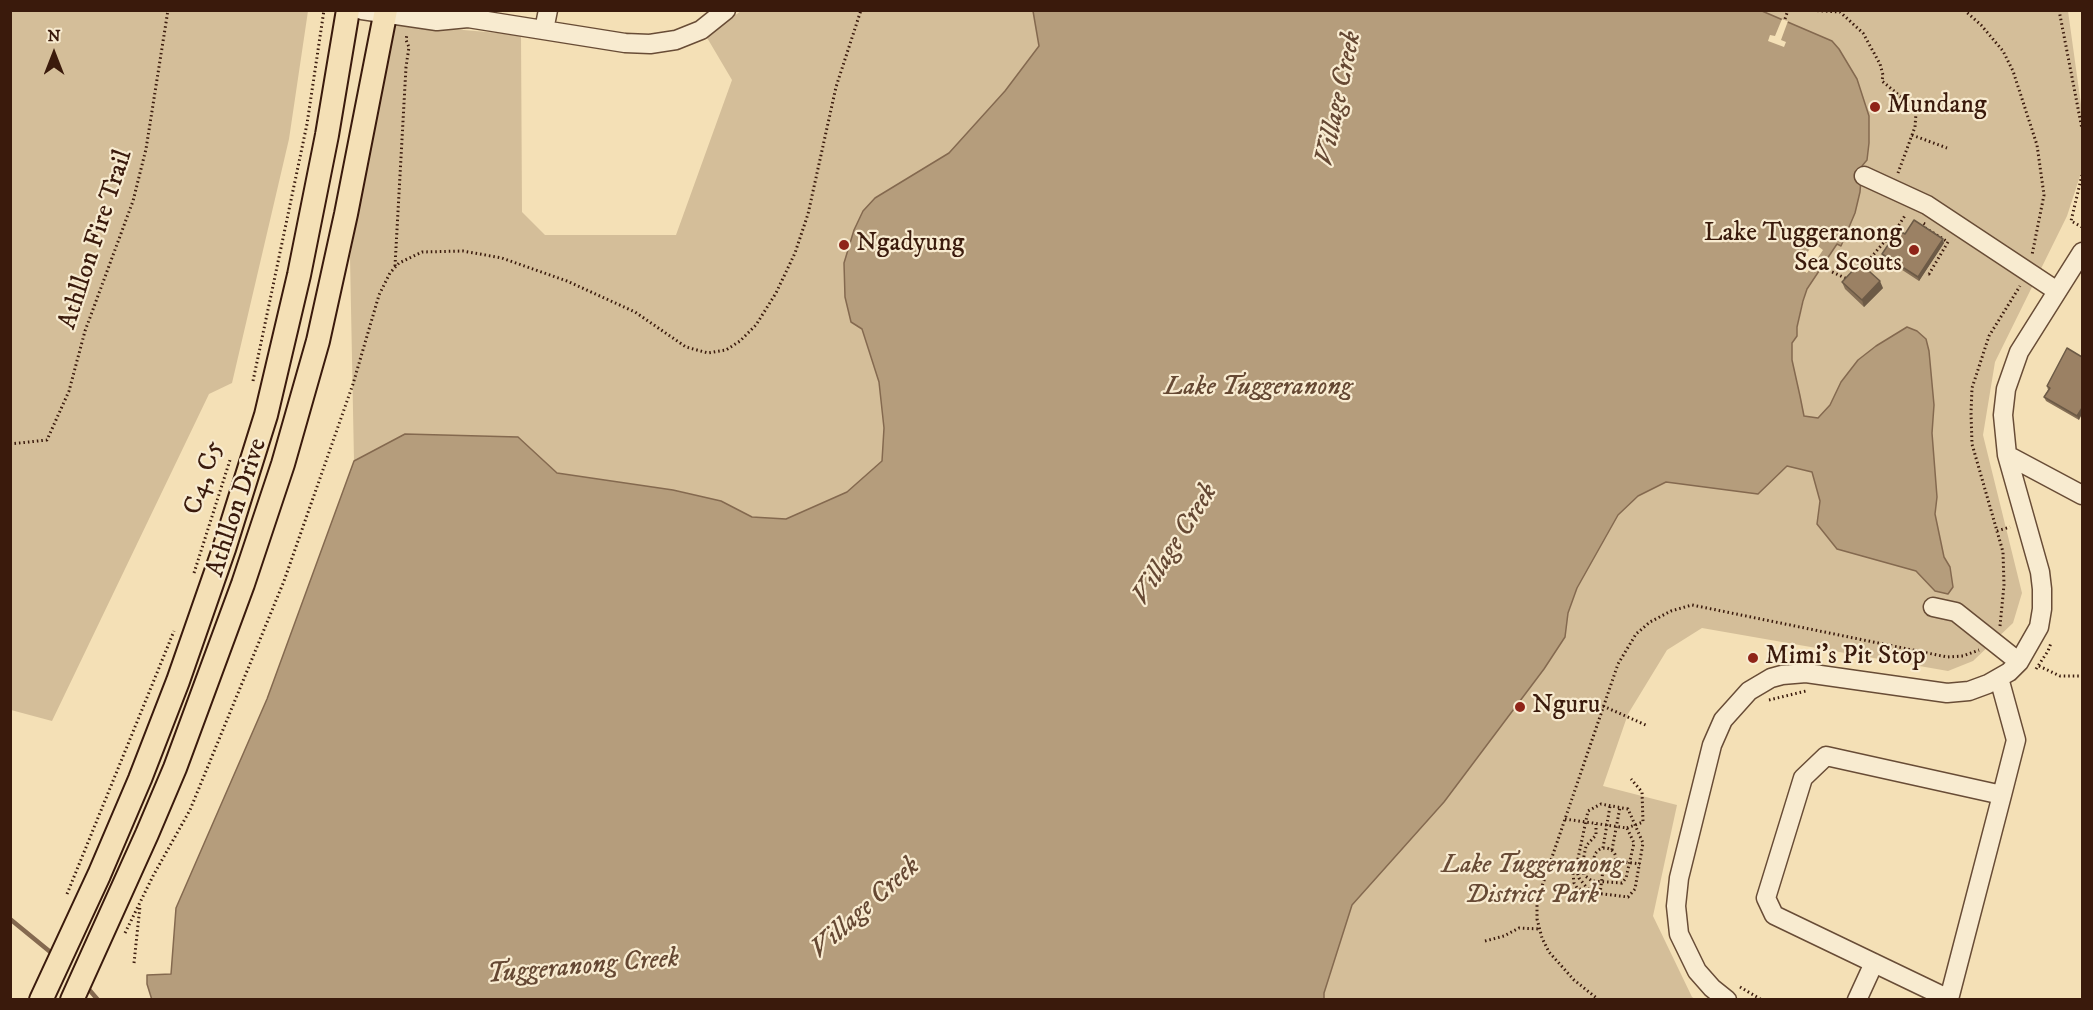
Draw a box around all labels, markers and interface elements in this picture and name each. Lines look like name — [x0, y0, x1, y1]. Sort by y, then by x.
north arrow — [24, 24, 84, 84]
text: N — [47, 26, 61, 46]
water label: Village Creek — [1310, 29, 1370, 169]
place label: Mundang — [1887, 91, 1987, 123]
marker: Mundang — [1868, 100, 1882, 114]
street label: Athllon Fire Trail — [53, 146, 141, 334]
place label: Lake Tuggeranong Sea Scouts — [1704, 219, 1902, 280]
place label: Ngadyung — [856, 229, 964, 261]
marker: Ngadyung — [837, 238, 851, 252]
marker: Lake Tuggeranong Sea Scouts — [1907, 243, 1921, 257]
water label: Lake Tuggeranong — [1164, 372, 1352, 404]
street label: Athllon Drive — [201, 435, 275, 581]
street label: C4, C5 — [178, 437, 232, 519]
water label: Village Creek — [1126, 478, 1226, 612]
place label: Mimi's Pit Stop — [1765, 642, 1926, 674]
marker: Mimi's Pit Stop — [1746, 651, 1760, 665]
place label: Nguru — [1532, 691, 1600, 723]
marker: Nguru — [1513, 700, 1527, 714]
water label: Village Creek — [804, 851, 928, 967]
park label: Lake Tuggeranong District Park — [1441, 851, 1623, 912]
water label: Tuggeranong Creek — [486, 943, 680, 993]

